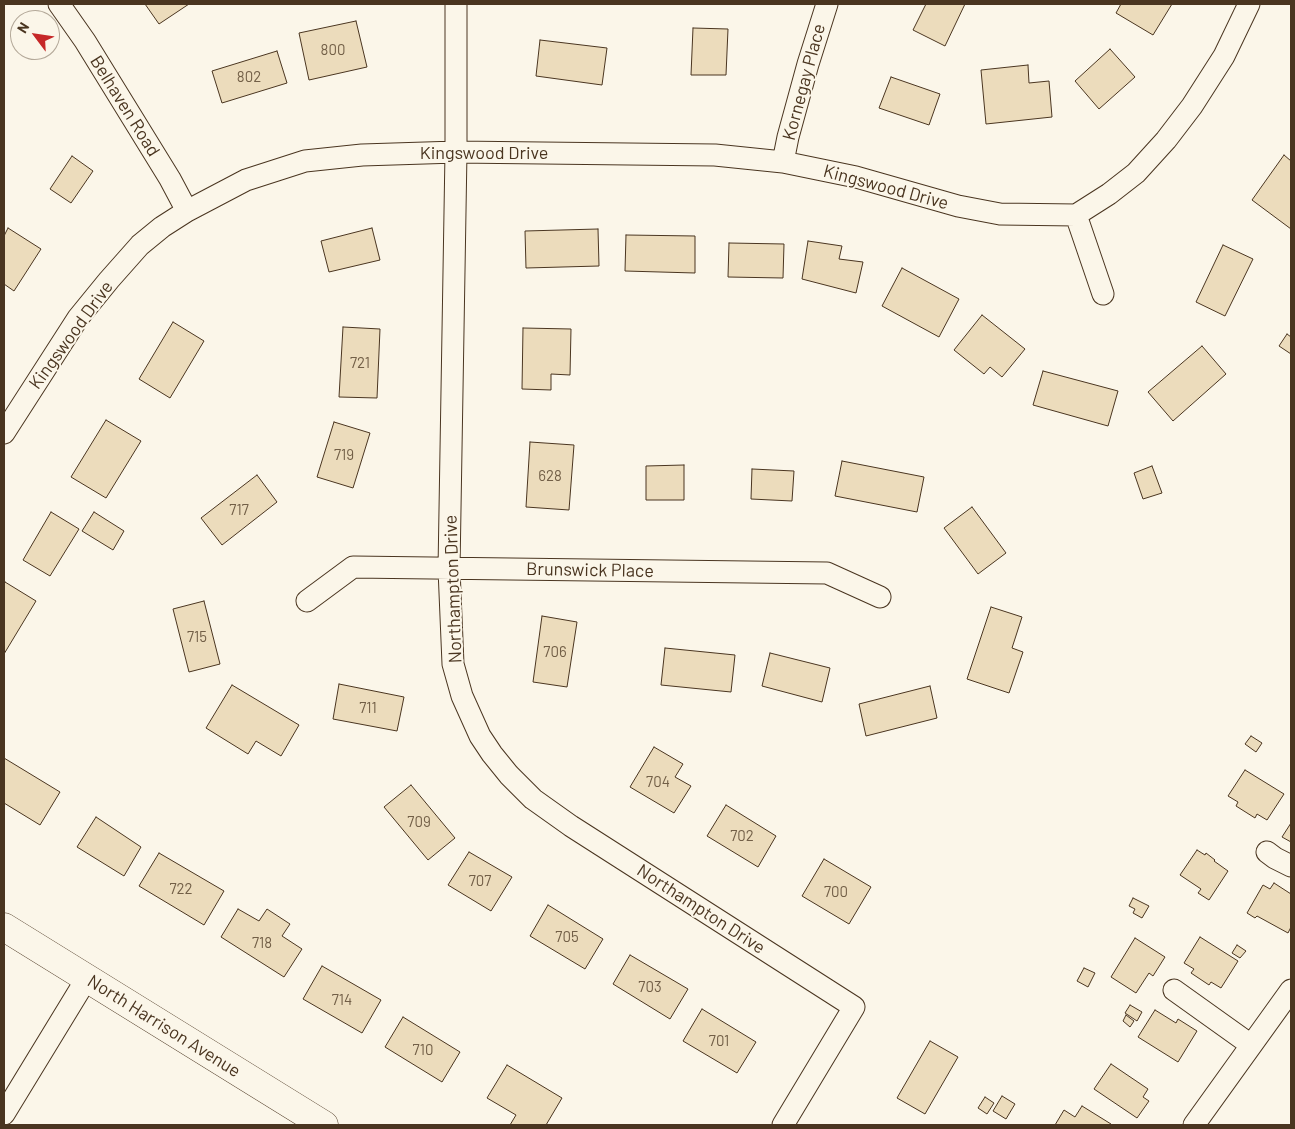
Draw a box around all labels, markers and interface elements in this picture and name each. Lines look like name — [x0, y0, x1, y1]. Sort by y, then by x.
north arrow — [10, 10, 60, 60]
text: N — [13, 19, 32, 36]
street label: Kornegay Place — [778, 21, 830, 143]
house number: 800 — [321, 41, 345, 59]
street label: Belhaven Road — [85, 52, 165, 160]
house number: 802 — [237, 68, 261, 86]
street label: Kingswood Drive — [420, 142, 548, 164]
street label: Kingswood Drive — [821, 160, 951, 214]
street label: Kingswood Drive — [24, 277, 118, 393]
house number: 721 — [350, 354, 370, 372]
house number: 719 — [334, 446, 354, 464]
house number: 628 — [538, 467, 562, 485]
house number: 717 — [229, 501, 249, 519]
street label: Northampton Drive — [440, 514, 466, 664]
street label: Brunswick Place — [526, 558, 654, 582]
house number: 715 — [187, 628, 207, 646]
house number: 706 — [543, 643, 567, 661]
house number: 711 — [359, 699, 377, 717]
house number: 704 — [646, 773, 670, 791]
house number: 709 — [407, 813, 431, 831]
house number: 702 — [730, 827, 754, 845]
street label: Northampton Drive — [633, 859, 769, 959]
house number: 707 — [469, 872, 491, 890]
house number: 722 — [169, 880, 193, 898]
house number: 700 — [824, 883, 848, 901]
house number: 705 — [555, 928, 579, 946]
house number: 718 — [252, 934, 272, 952]
street label: North Harrison Avenue — [84, 970, 244, 1082]
house number: 703 — [638, 978, 662, 996]
house number: 714 — [332, 991, 352, 1009]
house number: 701 — [709, 1032, 729, 1050]
house number: 710 — [413, 1041, 433, 1059]

